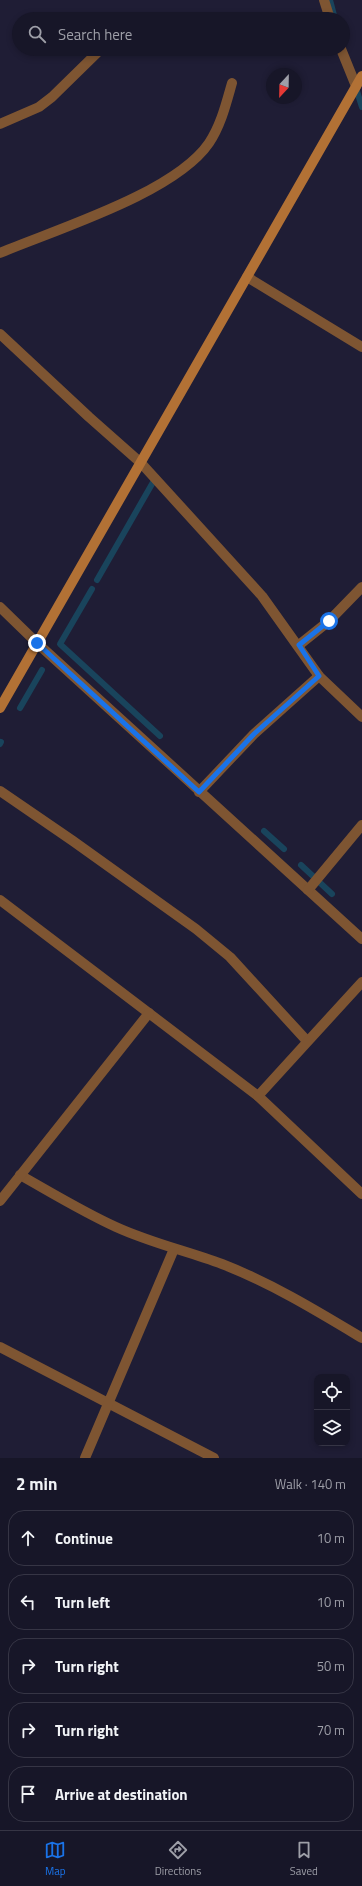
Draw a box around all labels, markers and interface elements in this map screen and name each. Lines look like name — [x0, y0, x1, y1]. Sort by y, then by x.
search box — [12, 12, 350, 56]
icon: search — [26, 23, 48, 45]
text: Search here — [58, 23, 132, 46]
north arrow — [266, 68, 302, 104]
route start — [320, 612, 338, 630]
route end — [28, 634, 46, 652]
map controls — [314, 1374, 350, 1446]
button: locate — [314, 1374, 350, 1410]
button: layers — [314, 1410, 350, 1446]
text: 2 min — [16, 1471, 57, 1497]
text: Walk · 140 m — [275, 1474, 346, 1494]
icon: ahead — [17, 1527, 39, 1549]
text: Continue — [55, 1527, 113, 1550]
text: 10 m — [317, 1528, 345, 1548]
icon: left — [17, 1591, 39, 1613]
text: Turn left — [55, 1591, 110, 1614]
text: 10 m — [317, 1592, 345, 1612]
icon: right — [17, 1655, 39, 1677]
text: Turn right — [55, 1655, 119, 1678]
text: 50 m — [317, 1656, 345, 1676]
icon: right — [17, 1719, 39, 1741]
text: Turn right — [55, 1719, 119, 1742]
text: 70 m — [317, 1720, 345, 1740]
icon: arrive — [17, 1783, 39, 1805]
text: Arrive at destination — [55, 1783, 188, 1806]
tab: Map — [44, 1839, 66, 1879]
tab: Directions — [155, 1839, 201, 1879]
tab: Saved — [290, 1839, 318, 1879]

